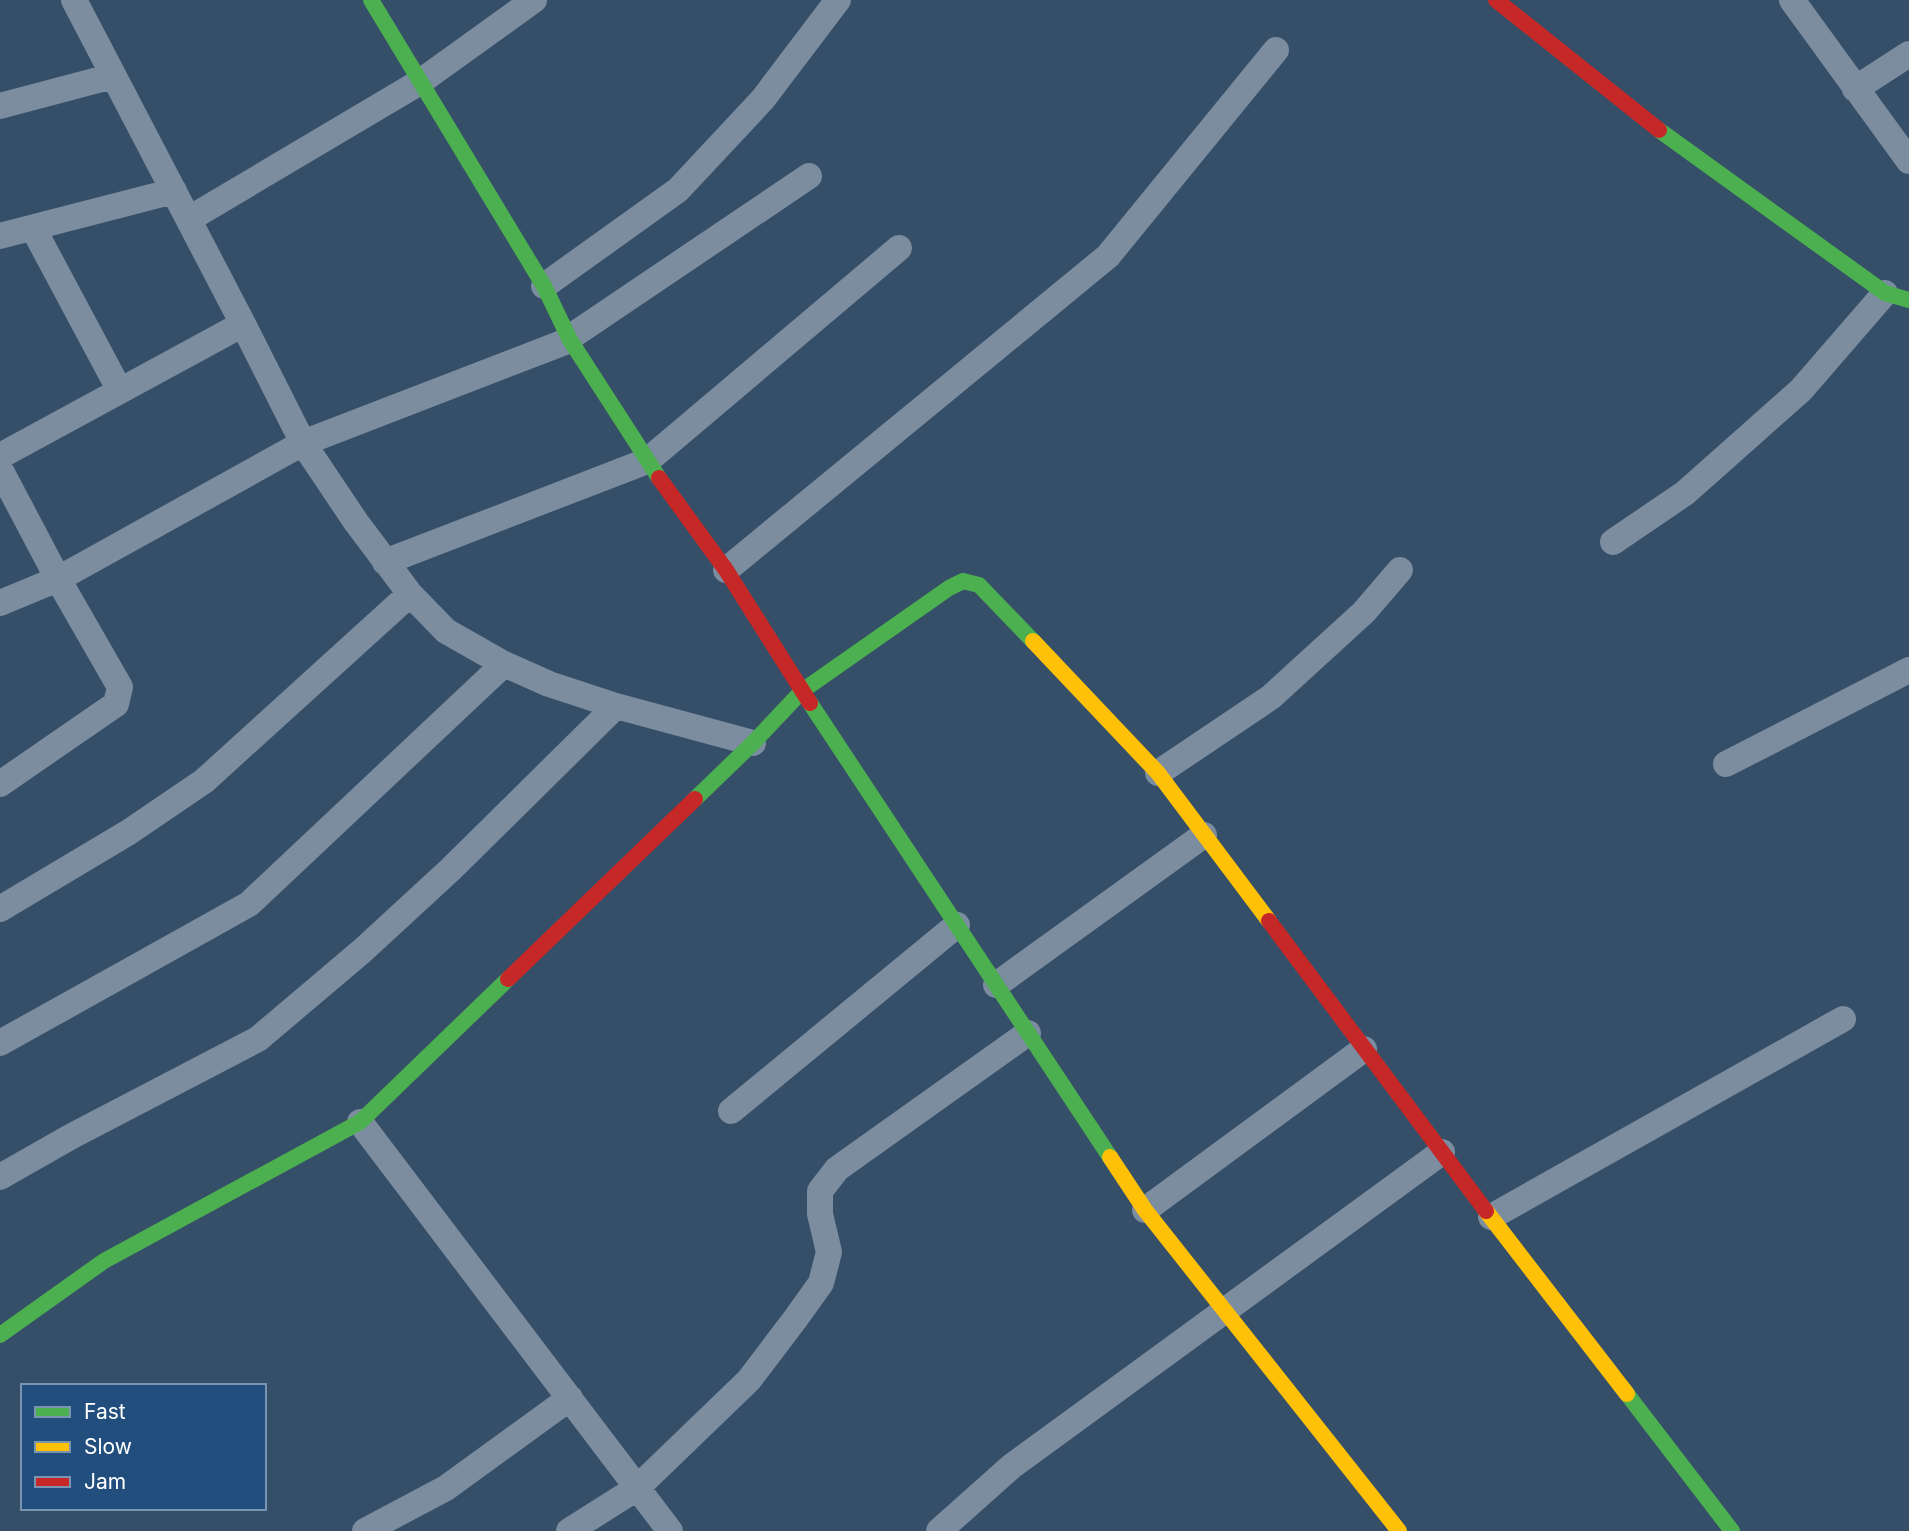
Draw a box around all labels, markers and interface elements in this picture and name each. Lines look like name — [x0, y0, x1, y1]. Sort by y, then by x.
legend — [21, 1384, 266, 1510]
text: Fast — [84, 1399, 126, 1424]
text: Slow — [84, 1434, 132, 1459]
text: Jam — [84, 1469, 126, 1494]

